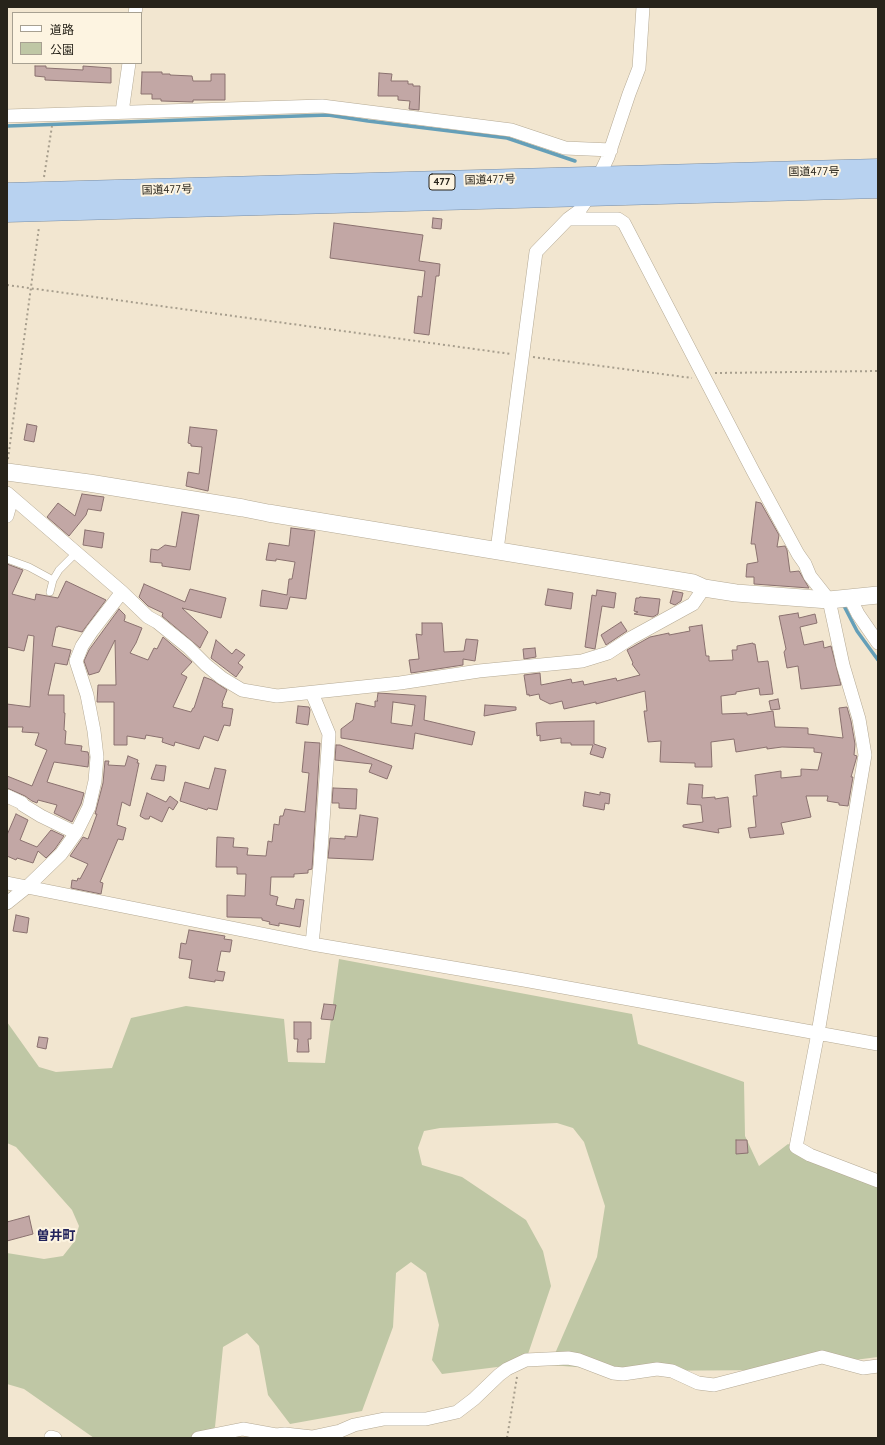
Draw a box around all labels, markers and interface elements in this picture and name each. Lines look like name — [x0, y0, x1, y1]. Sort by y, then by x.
legend — [12, 12, 142, 64]
text: 道路 — [50, 22, 74, 37]
text: 公園 — [50, 42, 74, 57]
street label: 国道477号 — [788, 165, 840, 179]
street label: 国道477号 — [464, 173, 516, 187]
road number: 477 — [429, 174, 455, 190]
street label: 国道477号 — [141, 183, 193, 197]
district label: 曽井町 — [37, 1228, 75, 1244]

